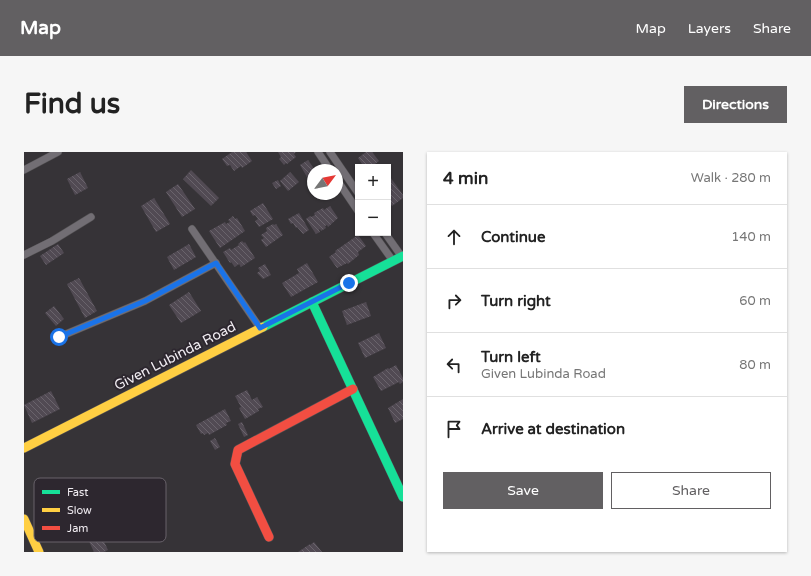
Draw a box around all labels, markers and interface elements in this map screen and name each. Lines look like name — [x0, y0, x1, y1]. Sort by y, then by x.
text: Map — [20, 17, 61, 39]
text: Map — [636, 20, 666, 37]
text: Layers — [688, 20, 731, 37]
text: Share — [753, 20, 791, 37]
button: Directions — [684, 86, 787, 123]
text: Find us — [24, 87, 120, 121]
north arrow — [307, 164, 343, 200]
map controls — [355, 164, 391, 236]
button: + — [355, 164, 391, 200]
text: 4 min — [443, 168, 488, 189]
text: Walk · 280 m — [691, 170, 771, 186]
button: − — [355, 200, 391, 236]
icon: ahead — [443, 226, 465, 248]
text: Continue — [481, 228, 545, 246]
text: 140 m — [731, 229, 771, 245]
route end — [340, 274, 358, 292]
icon: right — [443, 290, 465, 312]
text: Turn right — [481, 292, 551, 310]
text: 60 m — [739, 293, 771, 309]
street label: Given Lubinda Road — [111, 318, 239, 394]
route start — [50, 328, 68, 346]
text: Turn left — [481, 348, 541, 366]
icon: left — [443, 354, 465, 376]
text: 80 m — [739, 357, 771, 373]
text: Given Lubinda Road — [481, 366, 606, 382]
icon: arrive — [443, 418, 465, 440]
text: Arrive at destination — [481, 420, 625, 438]
button: Save — [443, 472, 603, 509]
button: Share — [611, 472, 771, 509]
legend — [34, 478, 166, 542]
text: Fast — [67, 486, 88, 499]
text: Slow — [67, 504, 92, 517]
text: Jam — [67, 522, 88, 535]

